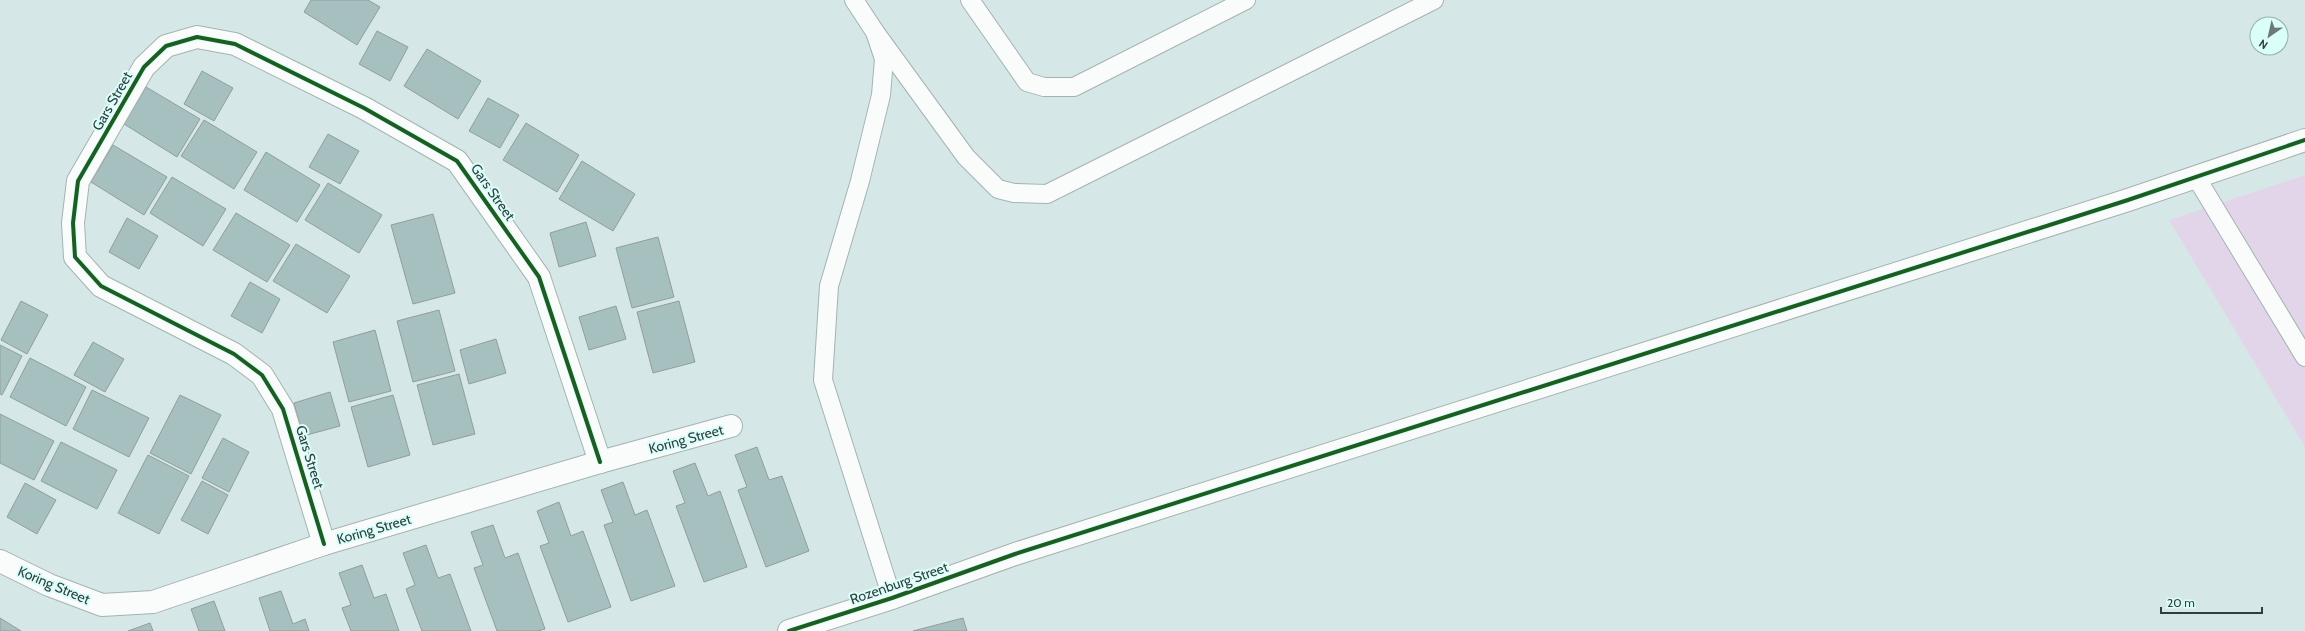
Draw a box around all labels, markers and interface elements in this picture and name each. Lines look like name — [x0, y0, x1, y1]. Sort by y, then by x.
north arrow — [2249, 16, 2289, 56]
text: N — [2256, 36, 2271, 52]
street label: Gars Street — [88, 68, 136, 134]
street label: Gars Street — [467, 160, 519, 224]
street label: Koring Street — [647, 420, 726, 458]
street label: Gars Street — [292, 423, 328, 491]
street label: Koring Street — [335, 510, 414, 548]
street label: Rozenburg Street — [848, 558, 951, 608]
street label: Koring Street — [15, 562, 93, 608]
scale bar — [2161, 589, 2262, 615]
text: 20 m — [2167, 595, 2195, 610]

